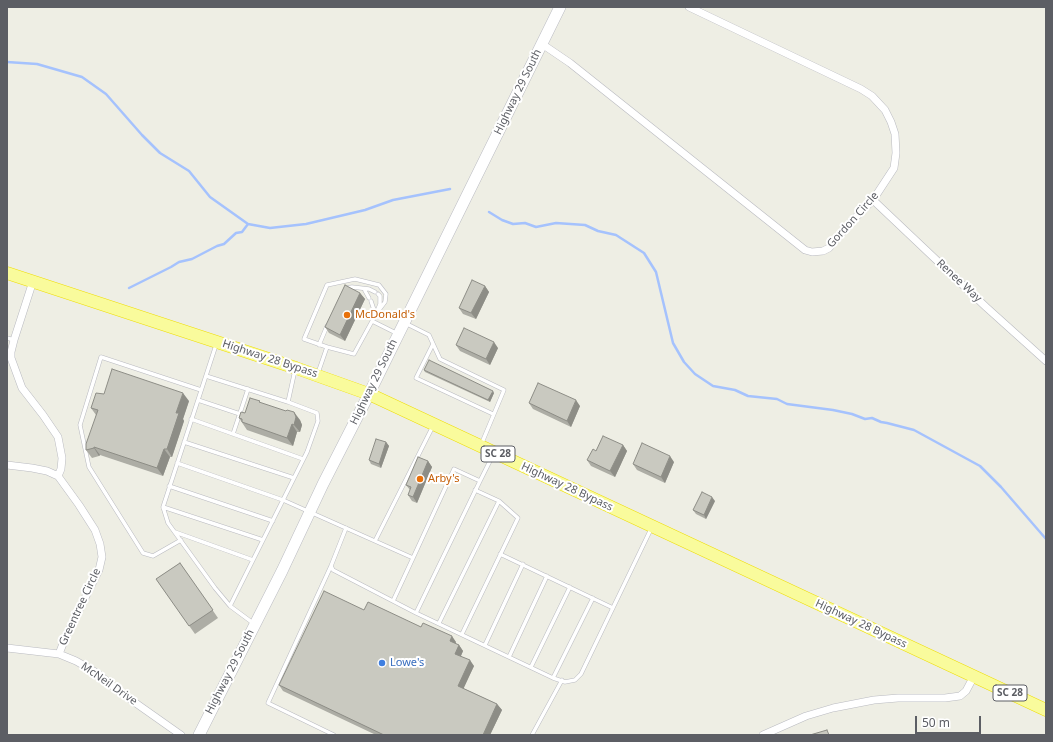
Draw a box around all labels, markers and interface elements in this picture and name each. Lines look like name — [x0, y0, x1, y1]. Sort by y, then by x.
street label: Highway 29 South — [492, 47, 544, 137]
street label: Gordon Circle — [825, 189, 881, 251]
street label: Renee Way — [934, 257, 984, 305]
place label: McDonald's — [355, 308, 415, 322]
marker: McDonald's — [342, 310, 352, 320]
street label: Highway 28 Bypass — [221, 337, 319, 381]
street label: Highway 29 South — [348, 337, 400, 427]
road number: SC 28 — [481, 446, 515, 462]
street label: Highway 28 Bypass — [519, 460, 615, 514]
place label: Arby's — [428, 472, 460, 486]
marker: Arby's — [415, 474, 425, 484]
street label: Greentree Circle — [56, 566, 104, 648]
street label: Highway 28 Bypass — [813, 597, 909, 651]
street label: Highway 29 South — [203, 627, 257, 717]
place label: Lowe's — [390, 656, 424, 670]
marker: Lowe's — [377, 658, 387, 668]
street label: McNeil Drive — [78, 660, 140, 708]
road number: SC 28 — [993, 685, 1027, 701]
scale bar — [917, 708, 983, 734]
text: 50 m — [922, 714, 950, 731]

